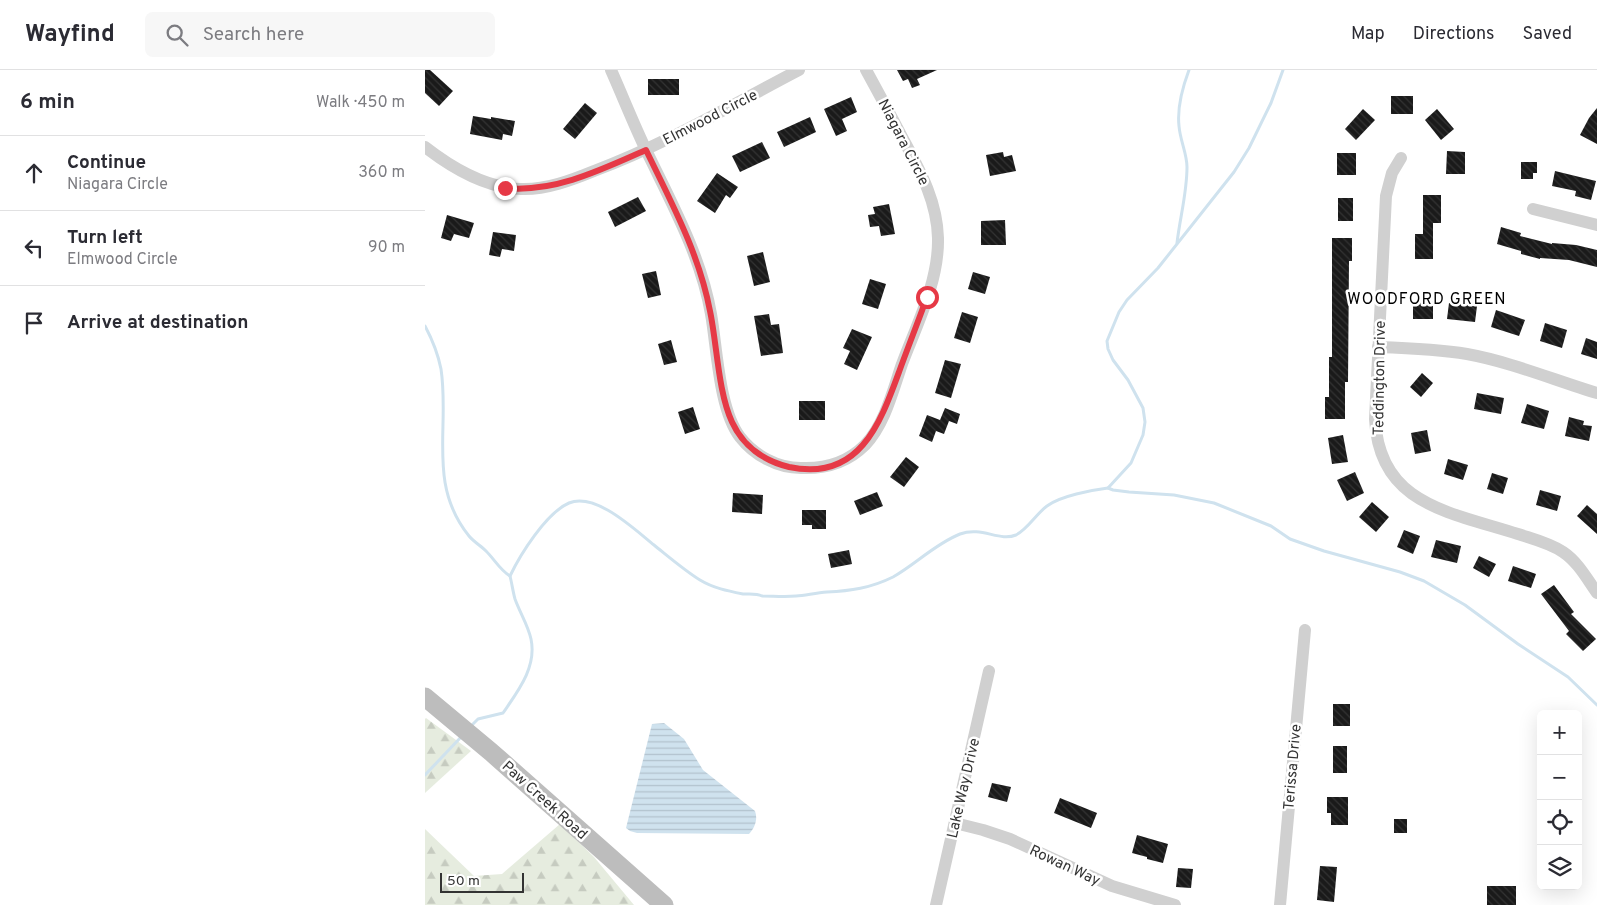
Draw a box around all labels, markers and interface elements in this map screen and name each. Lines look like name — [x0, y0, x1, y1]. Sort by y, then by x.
search box — [145, 12, 495, 57]
text: Wayfind — [25, 20, 115, 50]
icon: search — [163, 21, 191, 49]
text: Search here — [203, 23, 304, 47]
text: Map — [1351, 23, 1385, 46]
text: Directions — [1413, 23, 1495, 46]
text: Saved — [1523, 23, 1572, 46]
street label: Elmwood Circle — [660, 86, 761, 150]
text: 6 min — [20, 89, 75, 116]
text: Walk · 450 m — [316, 93, 405, 113]
street label: Niagara Circle — [873, 96, 933, 189]
text: Continue — [67, 151, 146, 175]
icon: ahead — [20, 159, 48, 187]
text: 360 m — [358, 163, 405, 183]
text: Niagara Circle — [67, 175, 168, 195]
route end — [494, 177, 517, 200]
text: Turn left — [67, 226, 143, 250]
icon: left — [20, 234, 48, 262]
text: 90 m — [368, 238, 405, 258]
text: Elmwood Circle — [67, 250, 178, 270]
route start — [916, 286, 939, 309]
district label: WOODFORD GREEN — [1347, 290, 1507, 310]
icon: arrive — [20, 309, 48, 337]
text: Arrive at destination — [67, 311, 248, 335]
street label: Teddington Drive — [1370, 320, 1391, 436]
map controls — [1537, 710, 1582, 890]
button: + — [1537, 710, 1582, 755]
street label: Terissa Drive — [1280, 723, 1307, 811]
street label: Lake Way Drive — [944, 736, 985, 840]
button: − — [1537, 755, 1582, 800]
street label: Paw Creek Road — [497, 758, 591, 845]
button: locate — [1537, 800, 1582, 845]
street label: Rowan Way — [1026, 842, 1103, 891]
button: layers — [1537, 845, 1582, 890]
scale bar — [440, 870, 524, 893]
text: 50 m — [447, 873, 480, 890]

